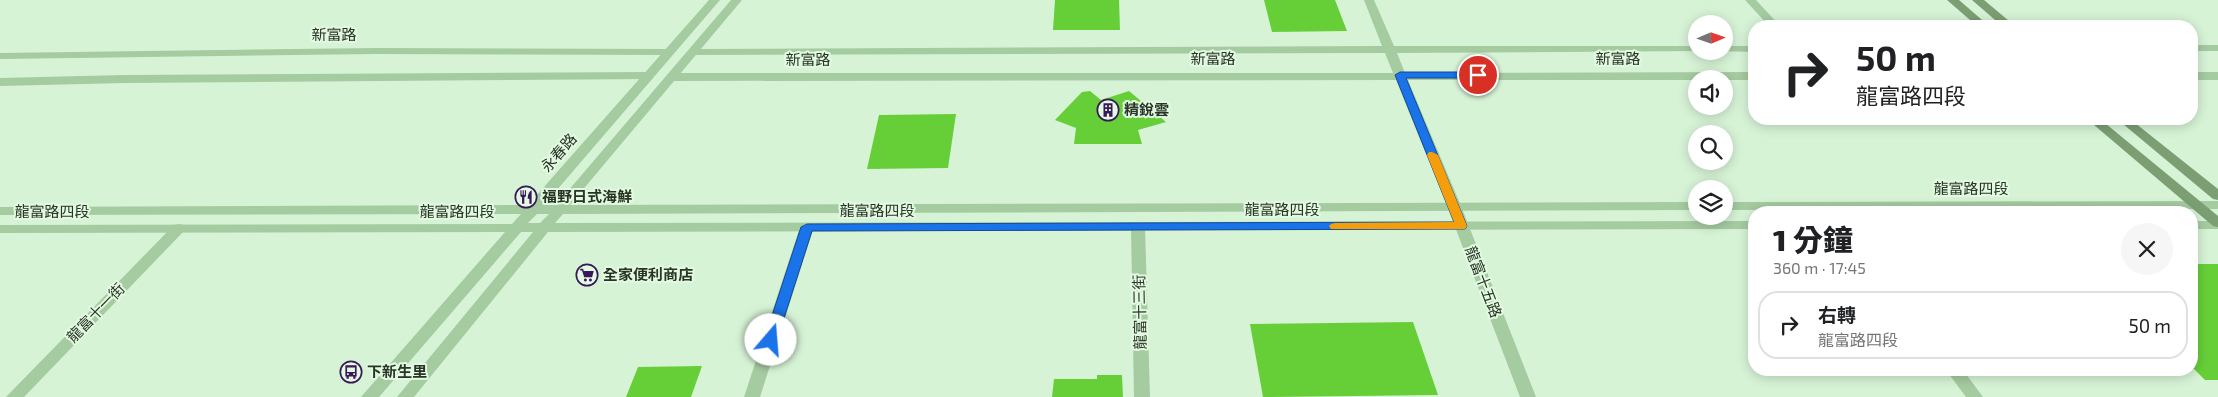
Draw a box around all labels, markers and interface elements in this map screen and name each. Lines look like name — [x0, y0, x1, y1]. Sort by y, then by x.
north arrow — [1688, 15, 1732, 60]
map controls — [1688, 15, 1733, 225]
street label: 新富路 — [311, 25, 357, 43]
text: 50 m — [1856, 36, 1936, 78]
icon: right — [1773, 40, 1838, 105]
street label: 新富路 — [1190, 49, 1236, 67]
street label: 新富路 — [1595, 49, 1641, 67]
street label: 新富路 — [785, 50, 831, 68]
pin — [1457, 54, 1499, 96]
icon: arrive — [1464, 61, 1492, 89]
button: sound — [1688, 70, 1733, 115]
text: 龍富路四段 — [1856, 82, 1966, 108]
building icon: 精銳雲 — [1096, 98, 1120, 122]
place label: 精銳雲 — [1124, 100, 1169, 118]
button: search — [1688, 125, 1733, 170]
street label: 永春路 — [537, 129, 580, 175]
street label: 龍富路四段 — [1933, 179, 2009, 197]
button: layers — [1688, 180, 1733, 225]
restaurant icon: 福野日式海鮮 — [514, 185, 538, 209]
place label: 福野日式海鮮 — [542, 187, 632, 205]
street label: 龍富路四段 — [1244, 200, 1320, 218]
street label: 龍富路四段 — [839, 201, 915, 219]
street label: 龍富路四段 — [14, 202, 90, 220]
street label: 龍富路四段 — [419, 202, 495, 220]
text: 1 分鐘 — [1773, 221, 1853, 257]
button: close — [2121, 223, 2173, 275]
street label: 龍富十五路 — [1462, 243, 1506, 320]
text: 360 m · 17:45 — [1773, 258, 1866, 277]
supermarket icon: 全家便利商店 — [575, 263, 599, 287]
place label: 全家便利商店 — [603, 265, 693, 283]
street label: 龍富十三街 — [1129, 274, 1149, 350]
street label: 龍富十一街 — [63, 279, 128, 346]
text: 右轉 — [1818, 303, 1856, 326]
icon: right — [1775, 311, 1803, 339]
position arrow — [744, 313, 796, 365]
text: 50 m — [2128, 314, 2171, 337]
text: 龍富路四段 — [1818, 330, 1898, 349]
bus stop icon: 下新生里 — [339, 360, 363, 384]
place label: 下新生里 — [367, 362, 427, 380]

